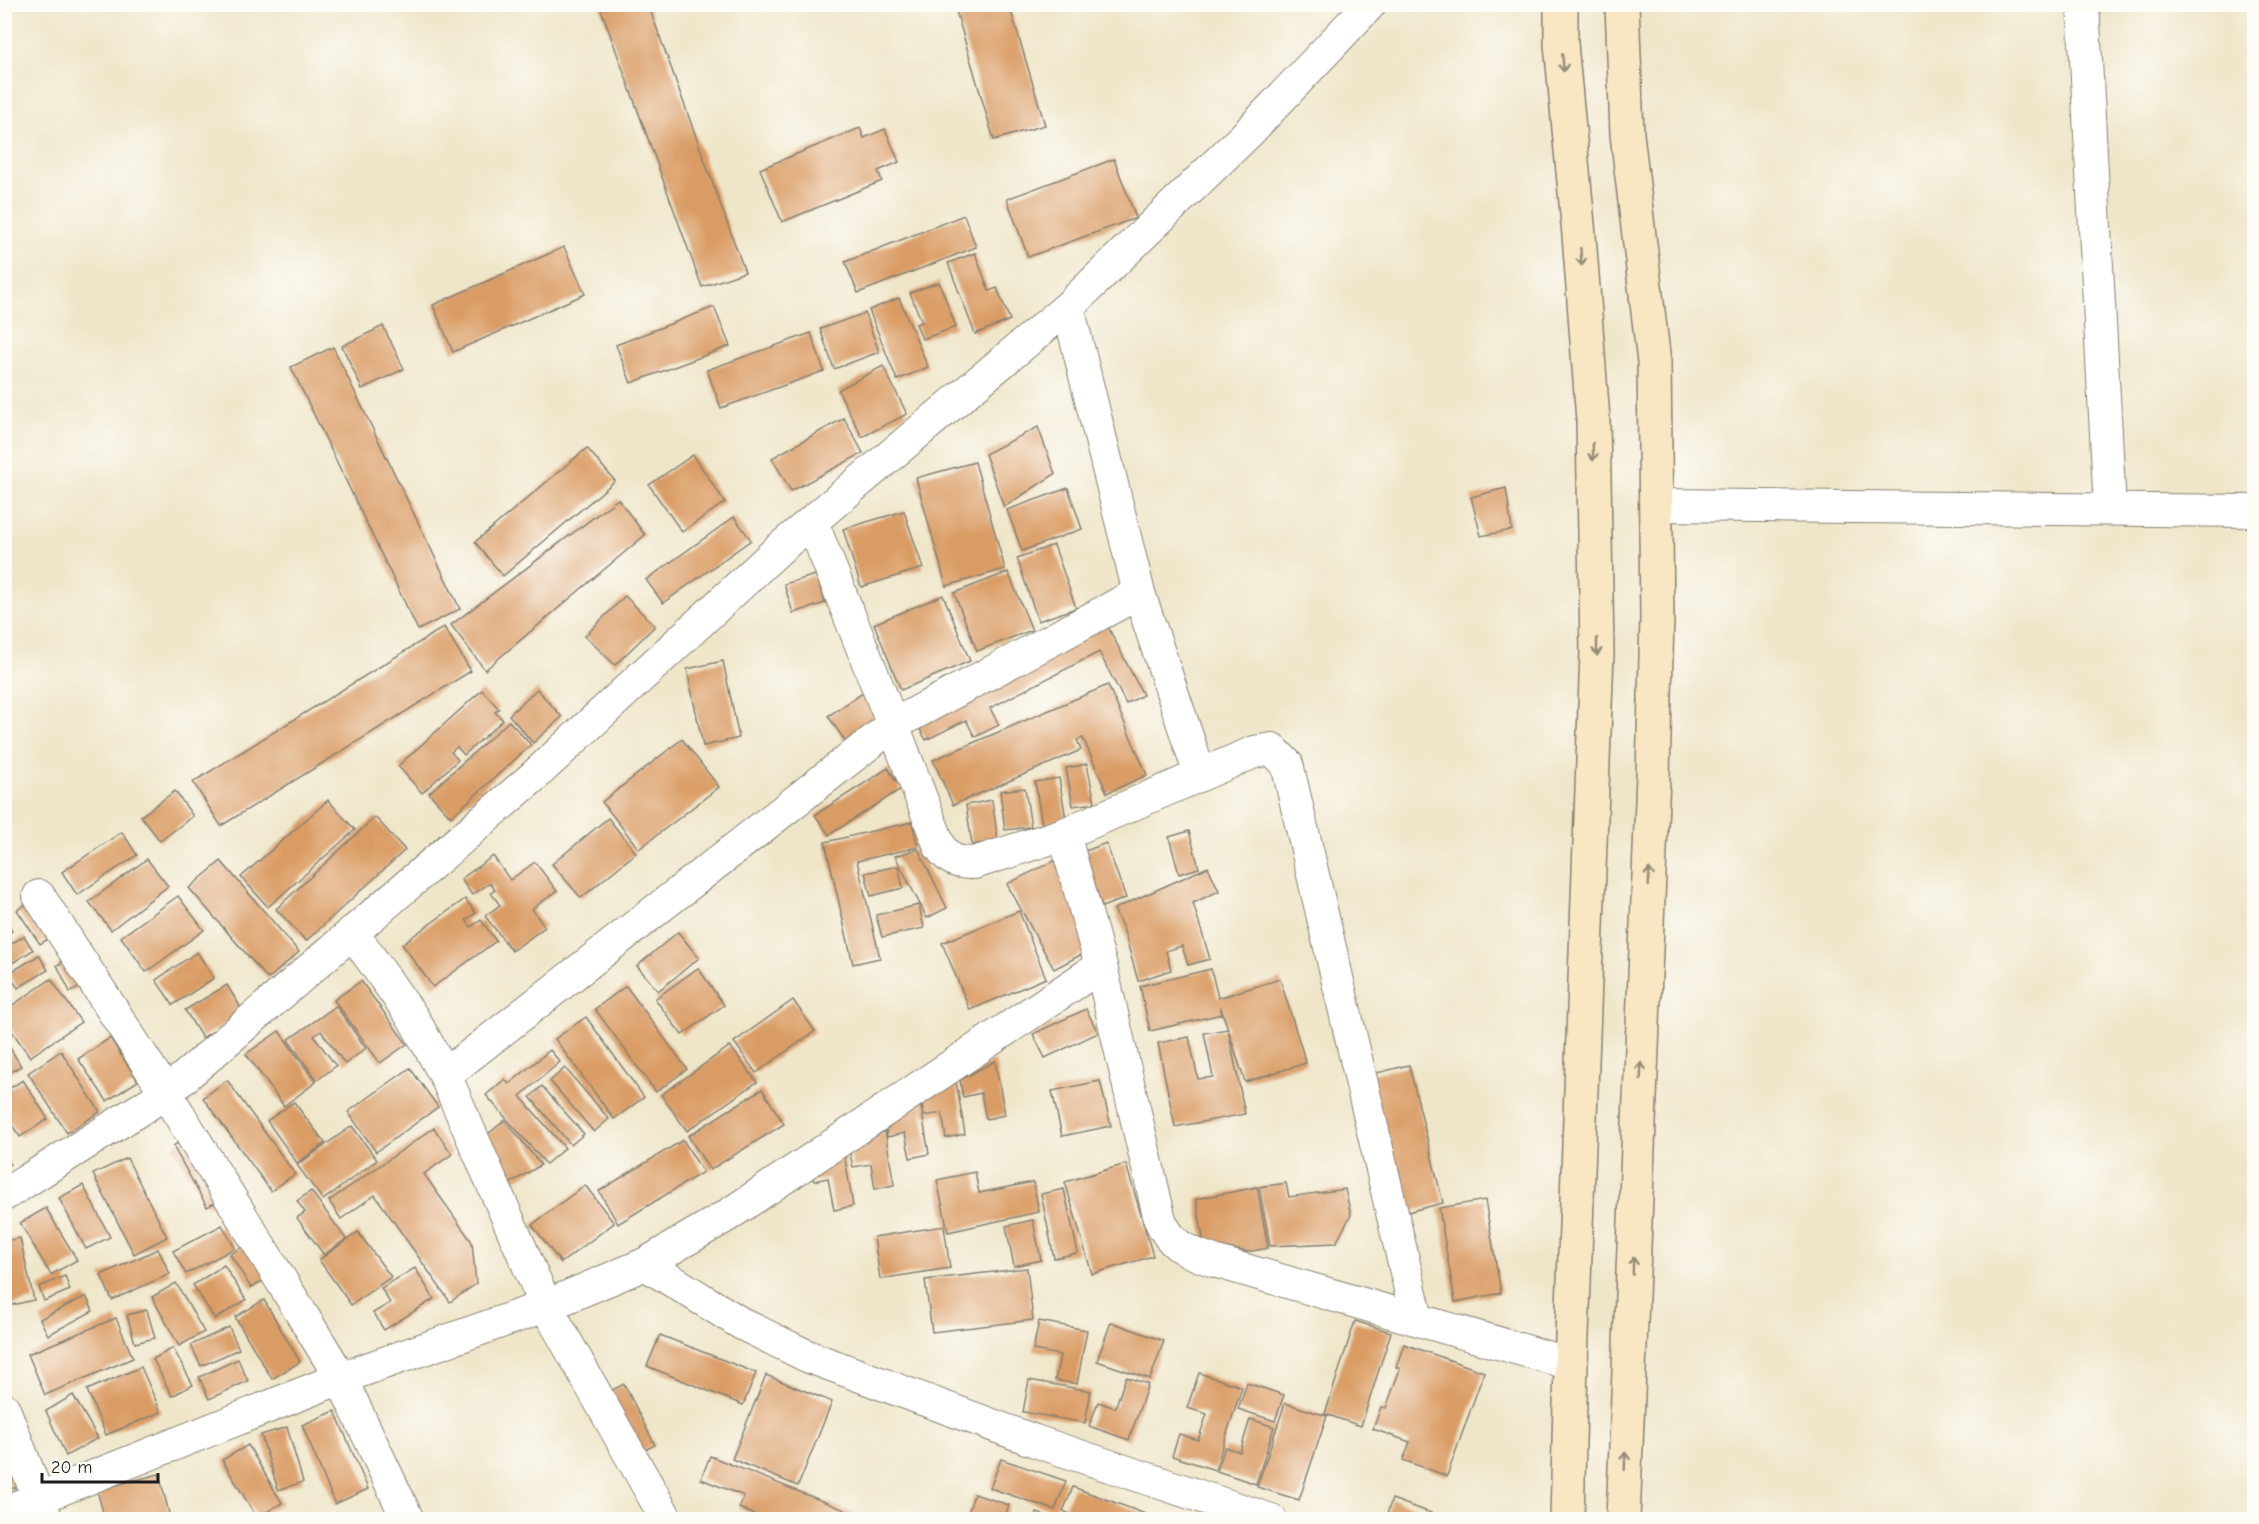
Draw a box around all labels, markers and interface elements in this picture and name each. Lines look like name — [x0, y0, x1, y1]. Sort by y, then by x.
one-way arrow — [1558, 52, 1569, 72]
one-way arrow — [1575, 247, 1586, 267]
one-way arrow — [1587, 441, 1599, 461]
one-way arrow — [1591, 636, 1603, 656]
one-way arrow — [1644, 867, 1655, 887]
one-way arrow — [1636, 1062, 1647, 1082]
one-way arrow — [1628, 1257, 1639, 1277]
scale bar — [42, 1446, 158, 1484]
one-way arrow — [1620, 1452, 1631, 1472]
text: 20 m — [51, 1457, 92, 1478]

